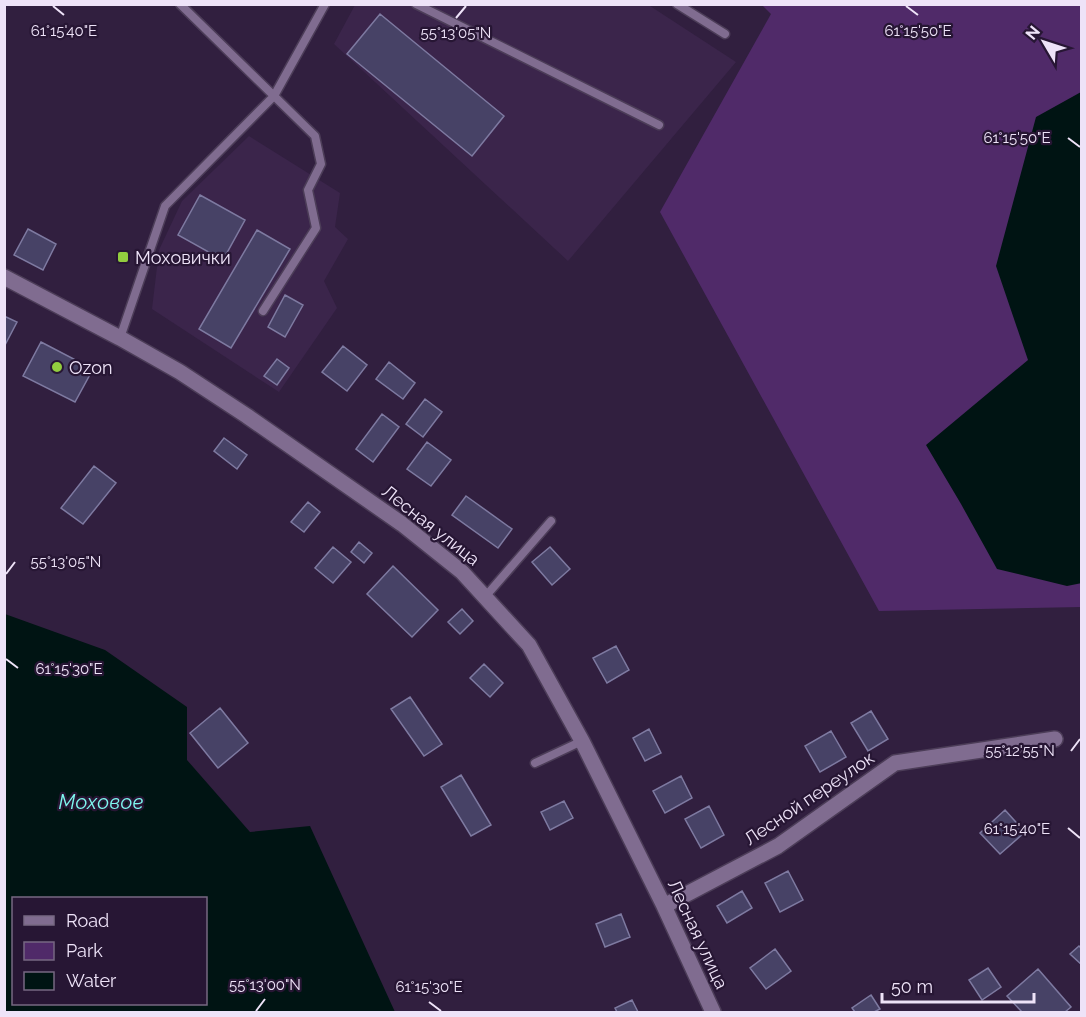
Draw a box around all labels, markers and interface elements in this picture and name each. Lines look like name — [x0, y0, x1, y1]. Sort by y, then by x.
north arrow — [1014, 12, 1074, 72]
text: 61°15'40"E — [31, 22, 97, 40]
text: 61°15'50"E — [884, 22, 952, 40]
text: N — [1022, 22, 1044, 44]
text: 55°13'05"N — [421, 24, 491, 42]
text: 61°15'50"E — [983, 129, 1051, 147]
place label: Моховички — [135, 247, 231, 268]
marker: Моховички — [116, 250, 130, 264]
place label: Ozon — [69, 357, 112, 378]
marker: Ozon — [50, 360, 64, 374]
street label: Лесная улица — [378, 480, 484, 570]
text: 55°13'05"N — [31, 553, 101, 571]
text: 61°15'30"E — [35, 660, 103, 678]
text: 55°12'55"N — [985, 742, 1055, 760]
street label: Лесной переулок — [740, 747, 878, 849]
water label: Моховое — [59, 790, 143, 814]
text: 61°15'40"E — [984, 820, 1050, 838]
street label: Лесная улица — [664, 876, 732, 992]
legend — [12, 897, 207, 1005]
text: Road — [66, 910, 109, 931]
text: Park — [66, 940, 103, 961]
scale bar — [882, 966, 1034, 1004]
text: Water — [66, 970, 117, 991]
text: 55°13'00"N — [229, 976, 301, 994]
text: 50 m — [891, 976, 933, 997]
text: 61°15'30"E — [395, 978, 463, 996]

